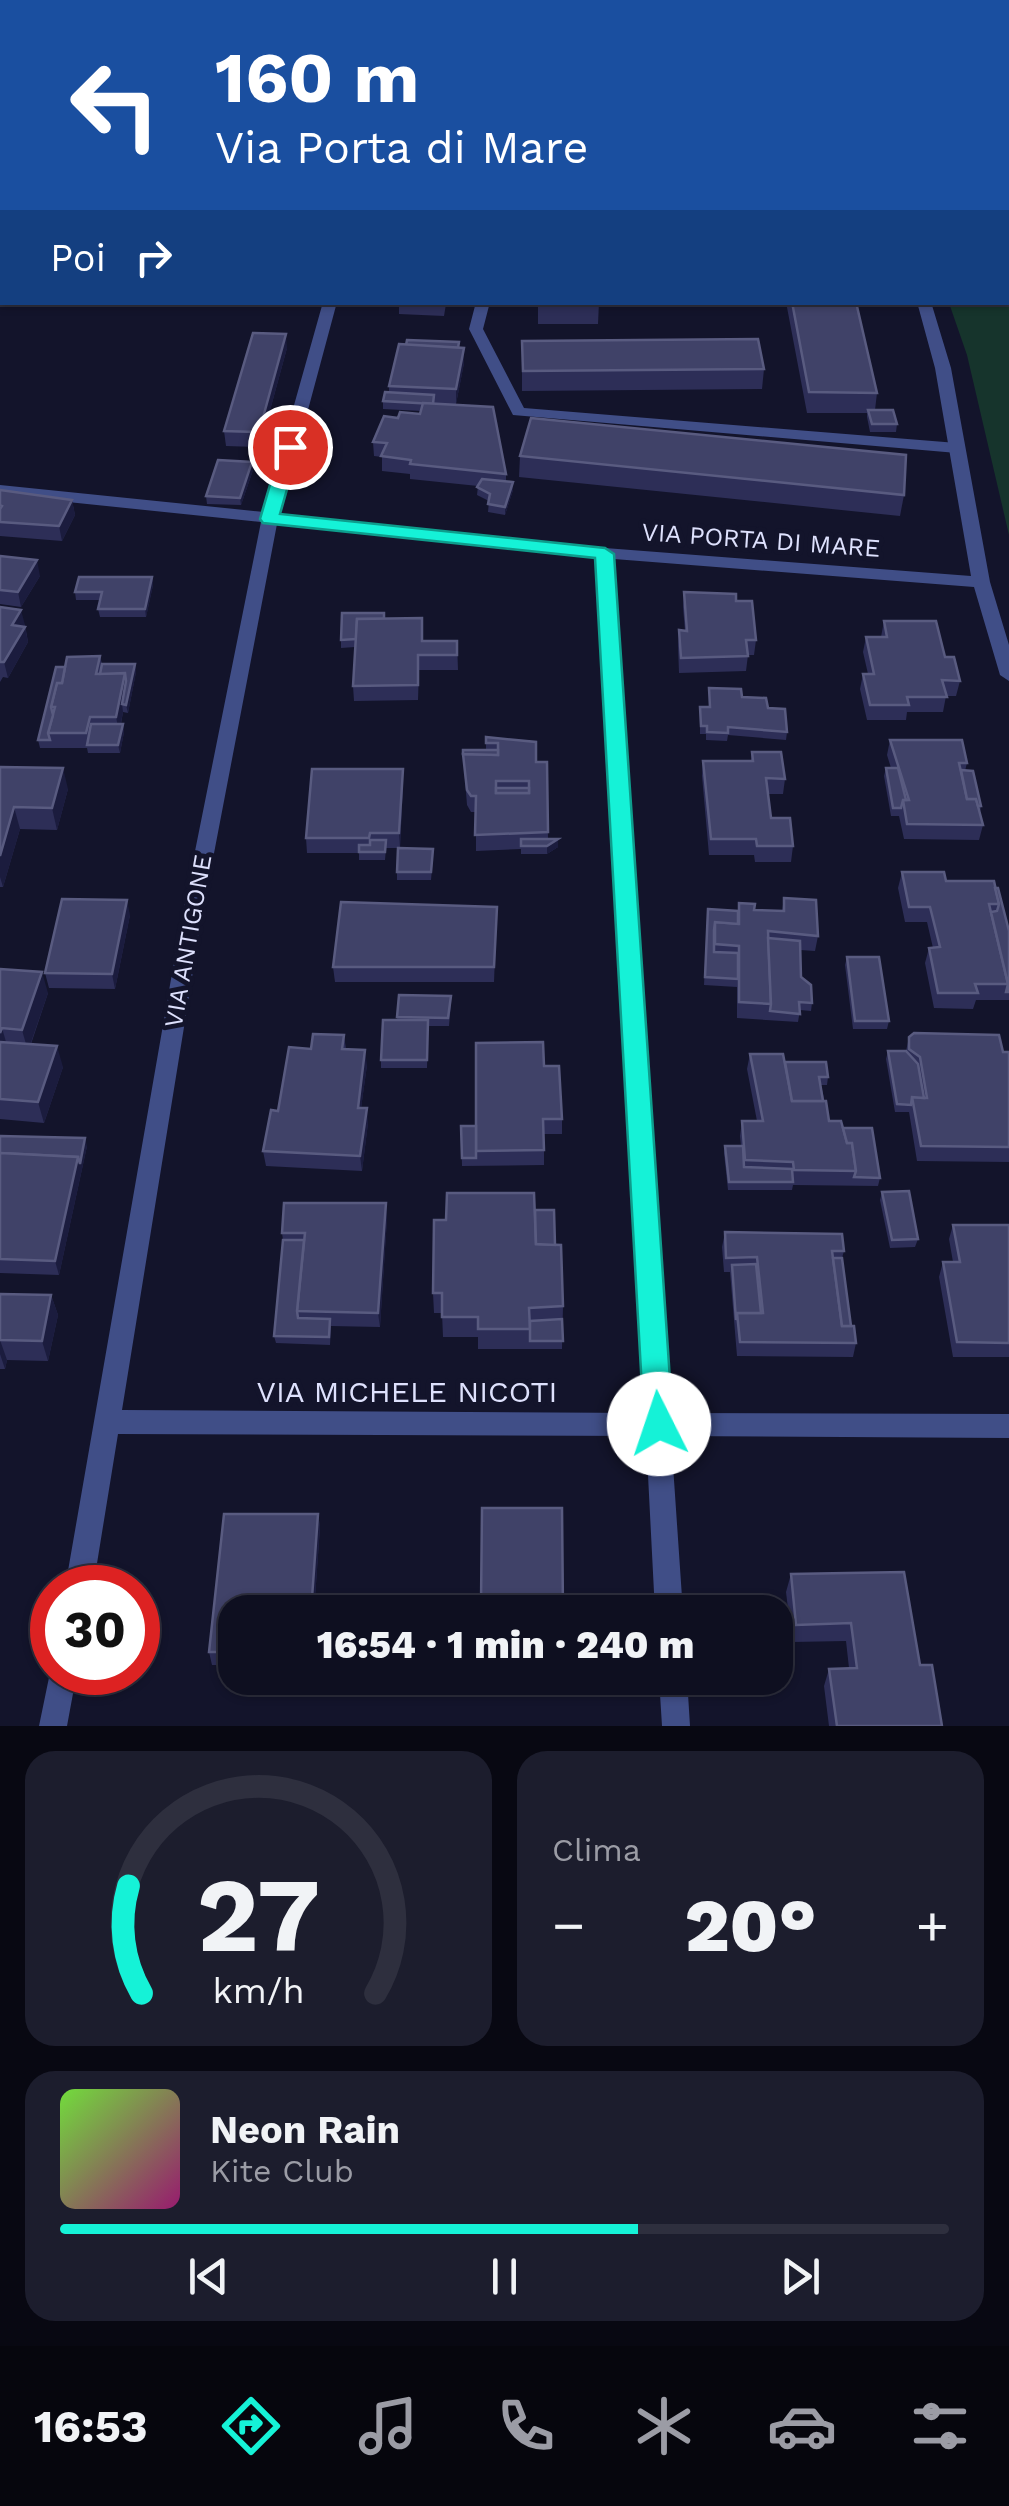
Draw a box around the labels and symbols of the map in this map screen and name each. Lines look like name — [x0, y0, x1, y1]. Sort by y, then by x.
pin — [248, 405, 333, 490]
street label: VIA PORTA DI MARE — [641, 517, 881, 563]
street label: VIA ANTIGONE — [159, 852, 217, 1030]
position arrow — [607, 1372, 711, 1476]
street label: VIA MICHELE NICOTI — [257, 1374, 557, 1409]
speed limit sign: 30 — [30, 1565, 160, 1695]

